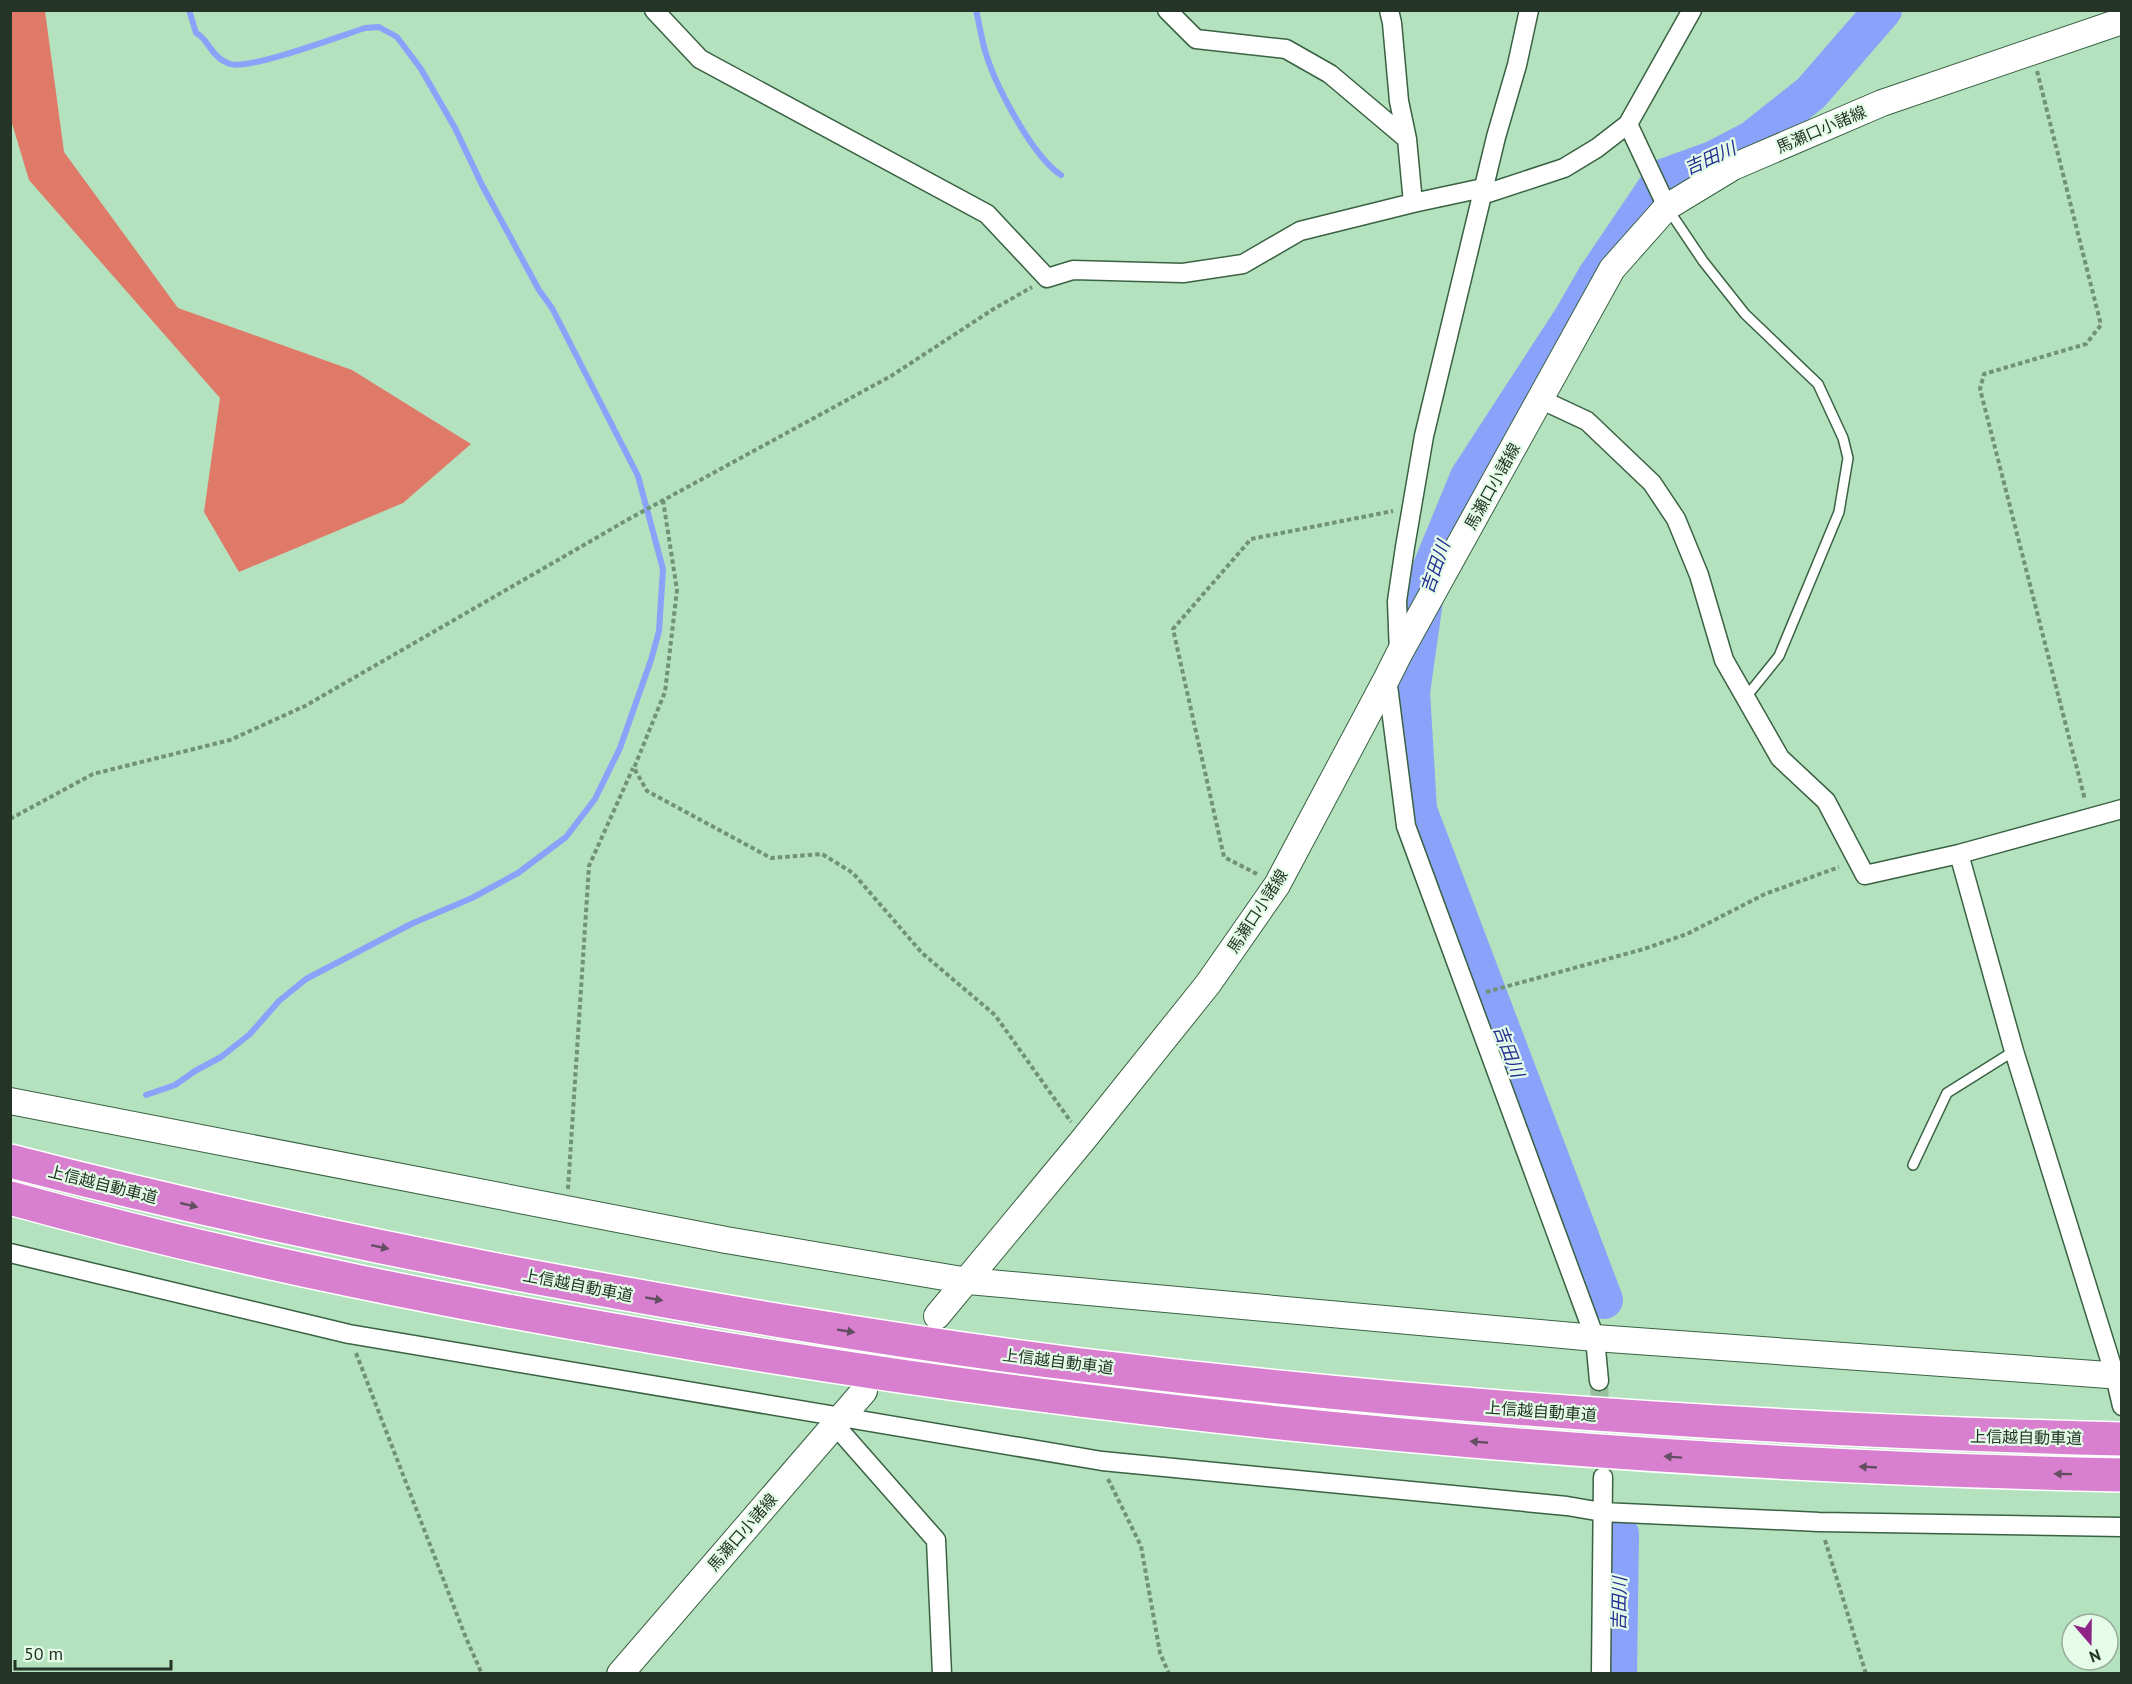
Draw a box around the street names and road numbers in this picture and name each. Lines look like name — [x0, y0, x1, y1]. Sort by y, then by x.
street label: 馬瀬口小諸線 — [1773, 101, 1869, 157]
street label: 馬瀬口小諸線 — [1460, 439, 1524, 533]
street label: 馬瀬口小諸線 — [1222, 865, 1292, 957]
street label: 上信越自動車道 — [46, 1161, 160, 1207]
street label: 上信越自動車道 — [521, 1264, 635, 1306]
street label: 上信越自動車道 — [1001, 1344, 1115, 1378]
street label: 上信越自動車道 — [1484, 1397, 1598, 1425]
street label: 上信越自動車道 — [1970, 1426, 2082, 1448]
street label: 馬瀬口小諸線 — [703, 1489, 781, 1575]

